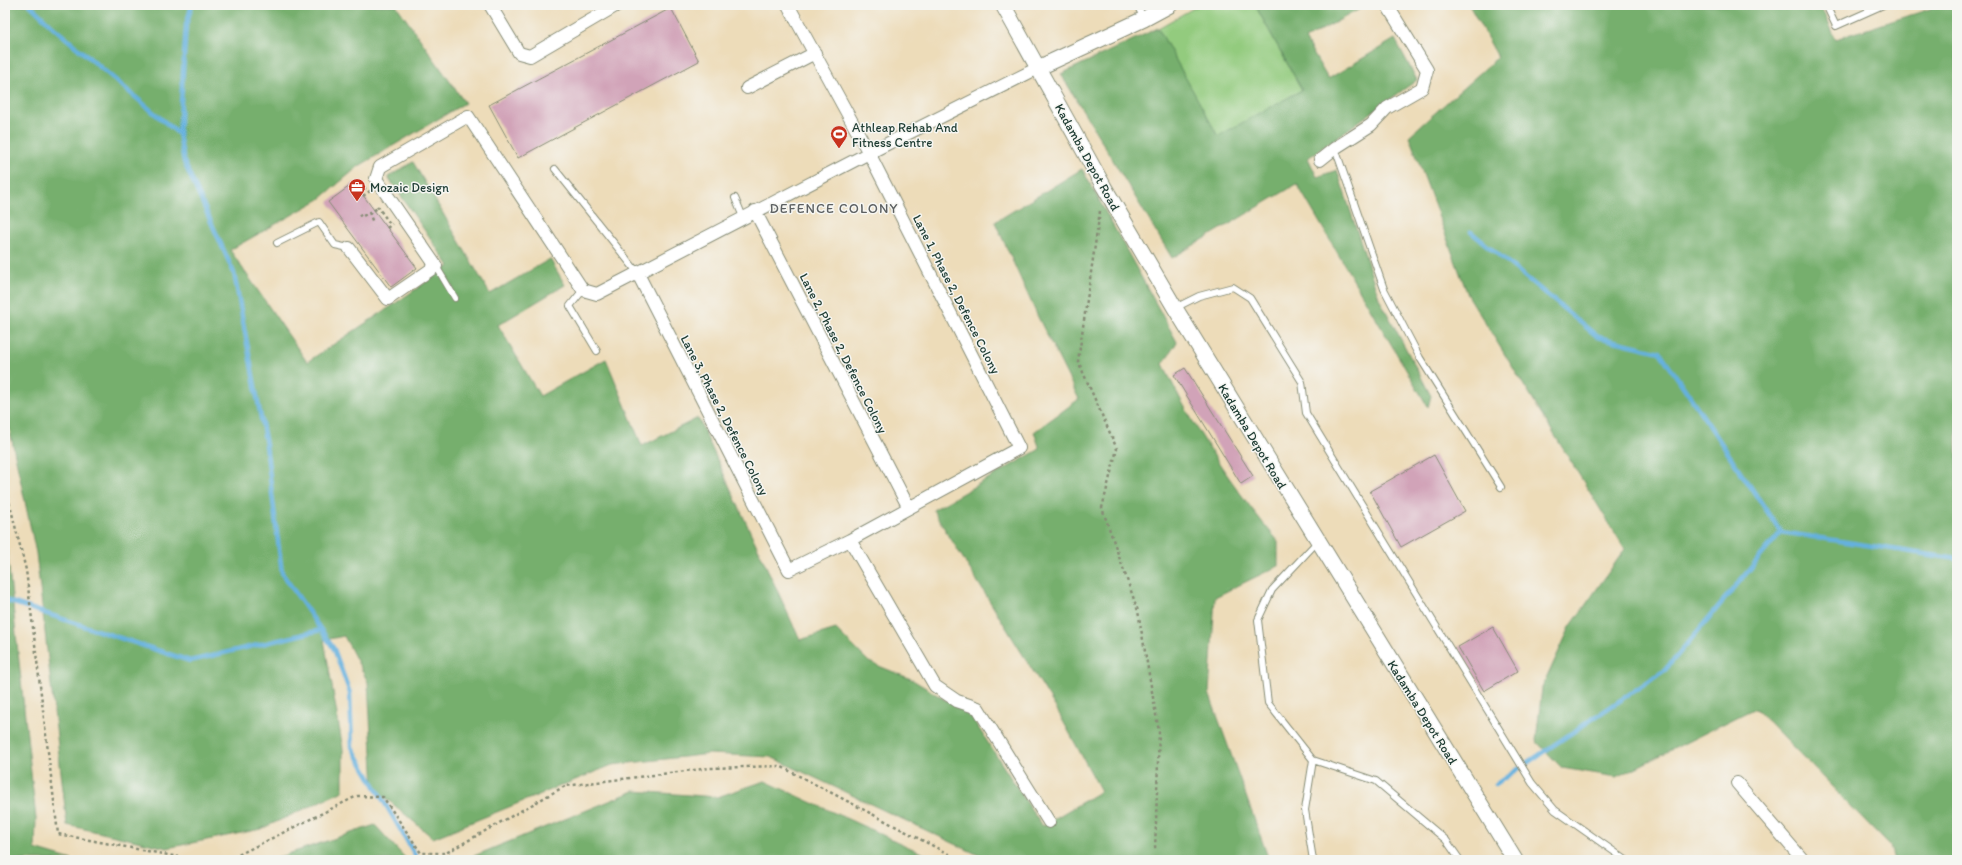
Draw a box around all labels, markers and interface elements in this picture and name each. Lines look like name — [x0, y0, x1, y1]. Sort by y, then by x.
street label: Kadamba Depot Road — [1052, 101, 1123, 213]
place label: Athleap Rehab And Fitness Centre — [852, 120, 958, 150]
sports icon: Athleap Rehab And Fitness Centre — [829, 124, 849, 149]
office icon: Mozaic Design — [347, 177, 367, 202]
place label: Mozaic Design — [370, 180, 449, 195]
district label: DEFENCE COLONY — [770, 200, 898, 217]
street label: Lane 1, Phase 2, Defence Colony — [910, 212, 1003, 376]
street label: Lane 2, Phase 2, Defence Colony — [797, 271, 891, 436]
street label: Lane 3, Phase 2, Defence Colony — [677, 333, 772, 498]
street label: Kadamba Depot Road — [1215, 381, 1290, 492]
street label: Kadamba Depot Road — [1384, 657, 1461, 767]

